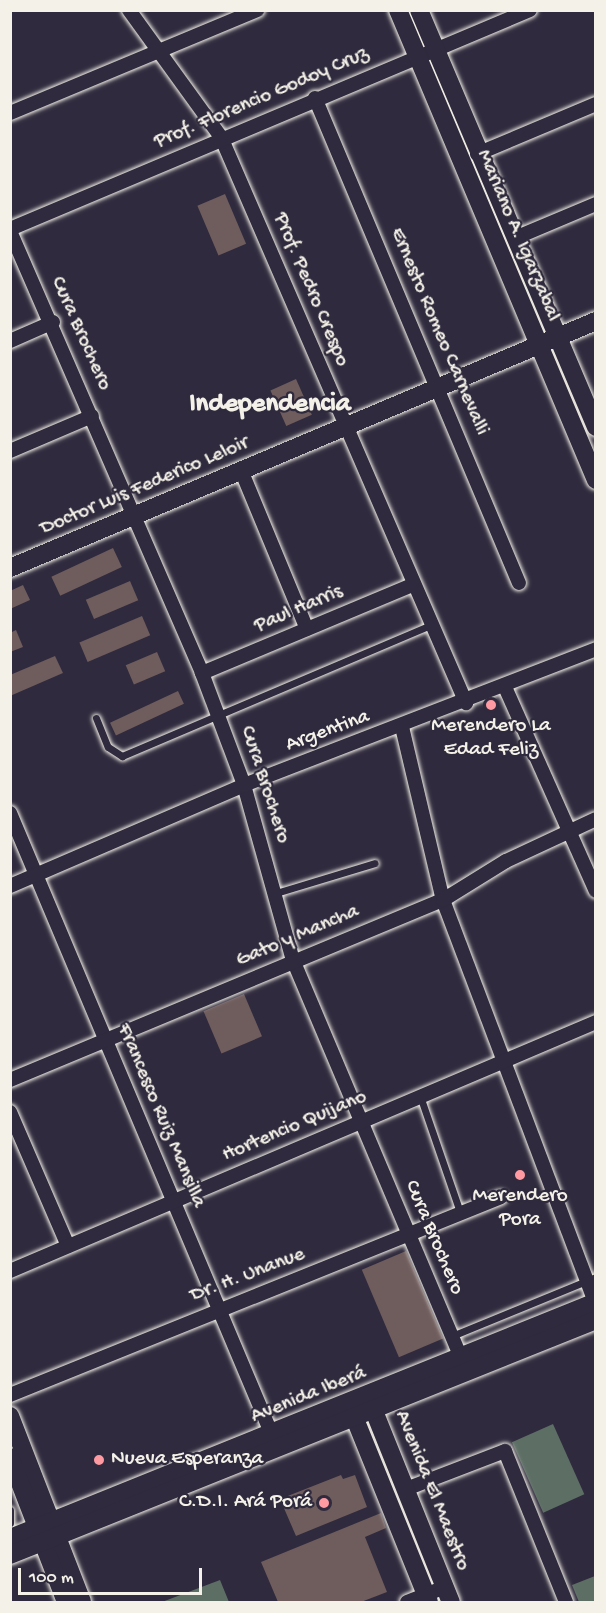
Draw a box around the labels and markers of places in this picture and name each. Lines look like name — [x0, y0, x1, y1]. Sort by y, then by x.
marker: Merendero La Edad Feliz — [484, 698, 498, 712]
place label: Merendero La Edad Feliz — [431, 714, 551, 764]
marker: Merendero Pora — [513, 1168, 527, 1182]
place label: Merendero Pora — [472, 1184, 568, 1234]
place label: Nueva Esperanza — [111, 1447, 263, 1473]
marker: Nueva Esperanza — [92, 1453, 106, 1467]
place label: C.D.I. Ará Porá — [179, 1490, 312, 1516]
marker: C.D.I. Ará Porá — [317, 1496, 331, 1510]

